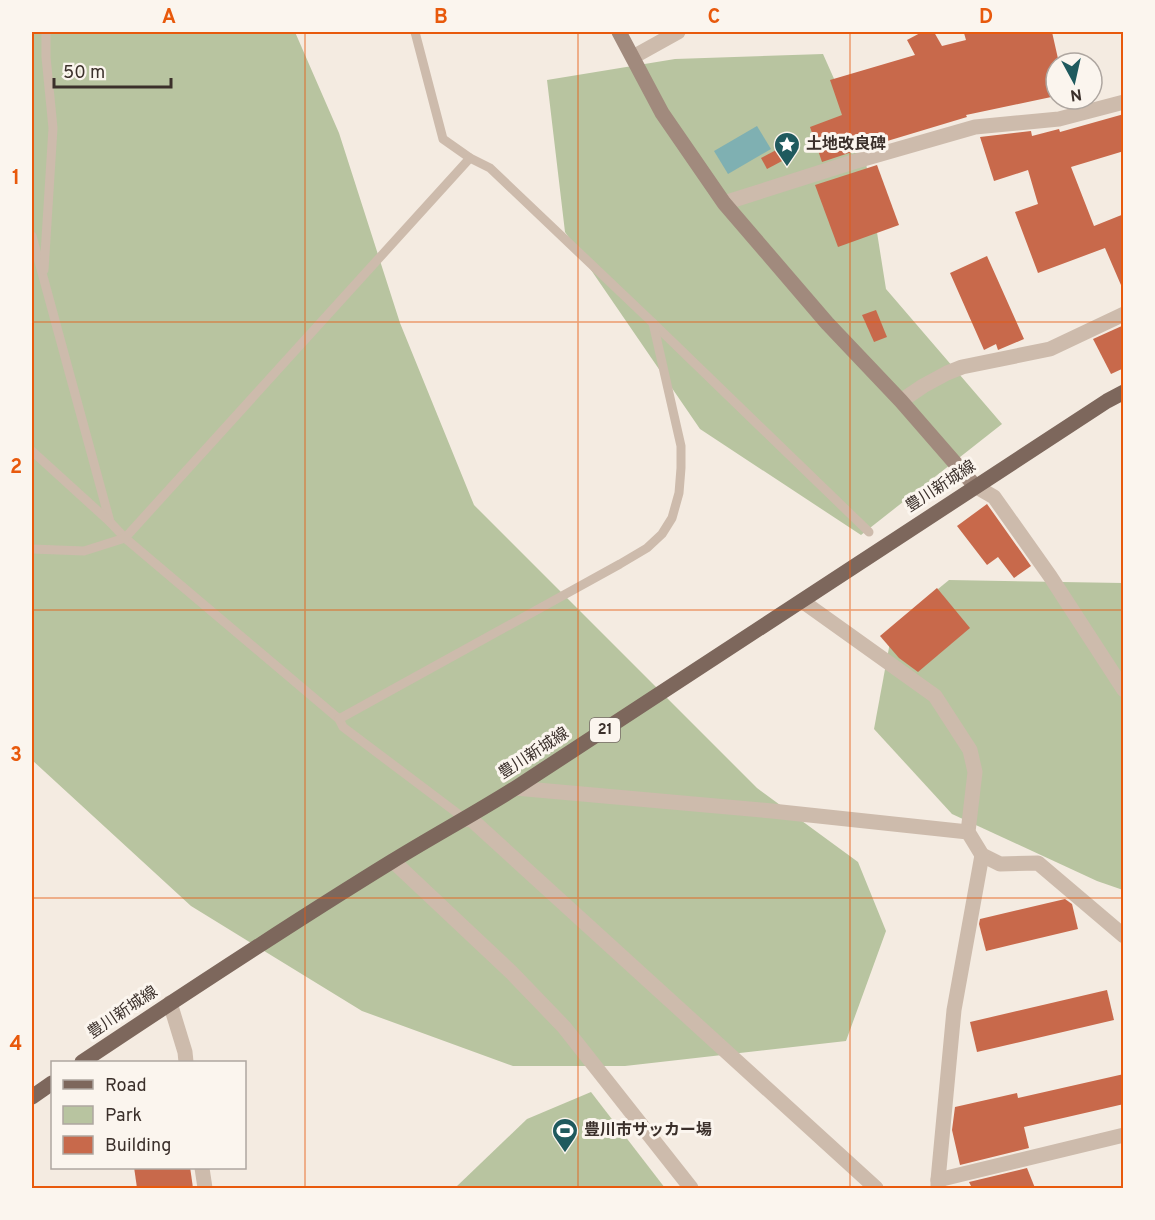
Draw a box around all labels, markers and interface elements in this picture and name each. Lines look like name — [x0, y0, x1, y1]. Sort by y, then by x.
text: A — [162, 5, 176, 31]
text: B — [434, 5, 448, 31]
text: C — [708, 5, 720, 31]
text: D — [979, 5, 993, 31]
scale bar — [54, 51, 171, 89]
north arrow — [1044, 51, 1104, 111]
text: 50 m — [63, 62, 105, 85]
text: N — [1069, 83, 1083, 105]
place icon: 土地改良碑 — [772, 130, 802, 168]
place label: 土地改良碑 — [806, 135, 886, 155]
text: 1 — [12, 166, 20, 192]
text: 2 — [10, 455, 22, 481]
street label: 豊川新城線 — [902, 457, 980, 517]
road number: 21 — [590, 718, 620, 742]
street label: 豊川新城線 — [495, 724, 573, 784]
text: 3 — [10, 743, 22, 769]
street label: 豊川新城線 — [84, 982, 162, 1044]
text: 4 — [10, 1032, 22, 1058]
legend — [51, 1061, 246, 1169]
text: Road — [105, 1075, 147, 1098]
text: Park — [105, 1105, 142, 1128]
sports icon: 豊川市サッカー場 — [550, 1116, 580, 1154]
place label: 豊川市サッカー場 — [584, 1121, 712, 1141]
text: Building — [105, 1135, 171, 1158]

